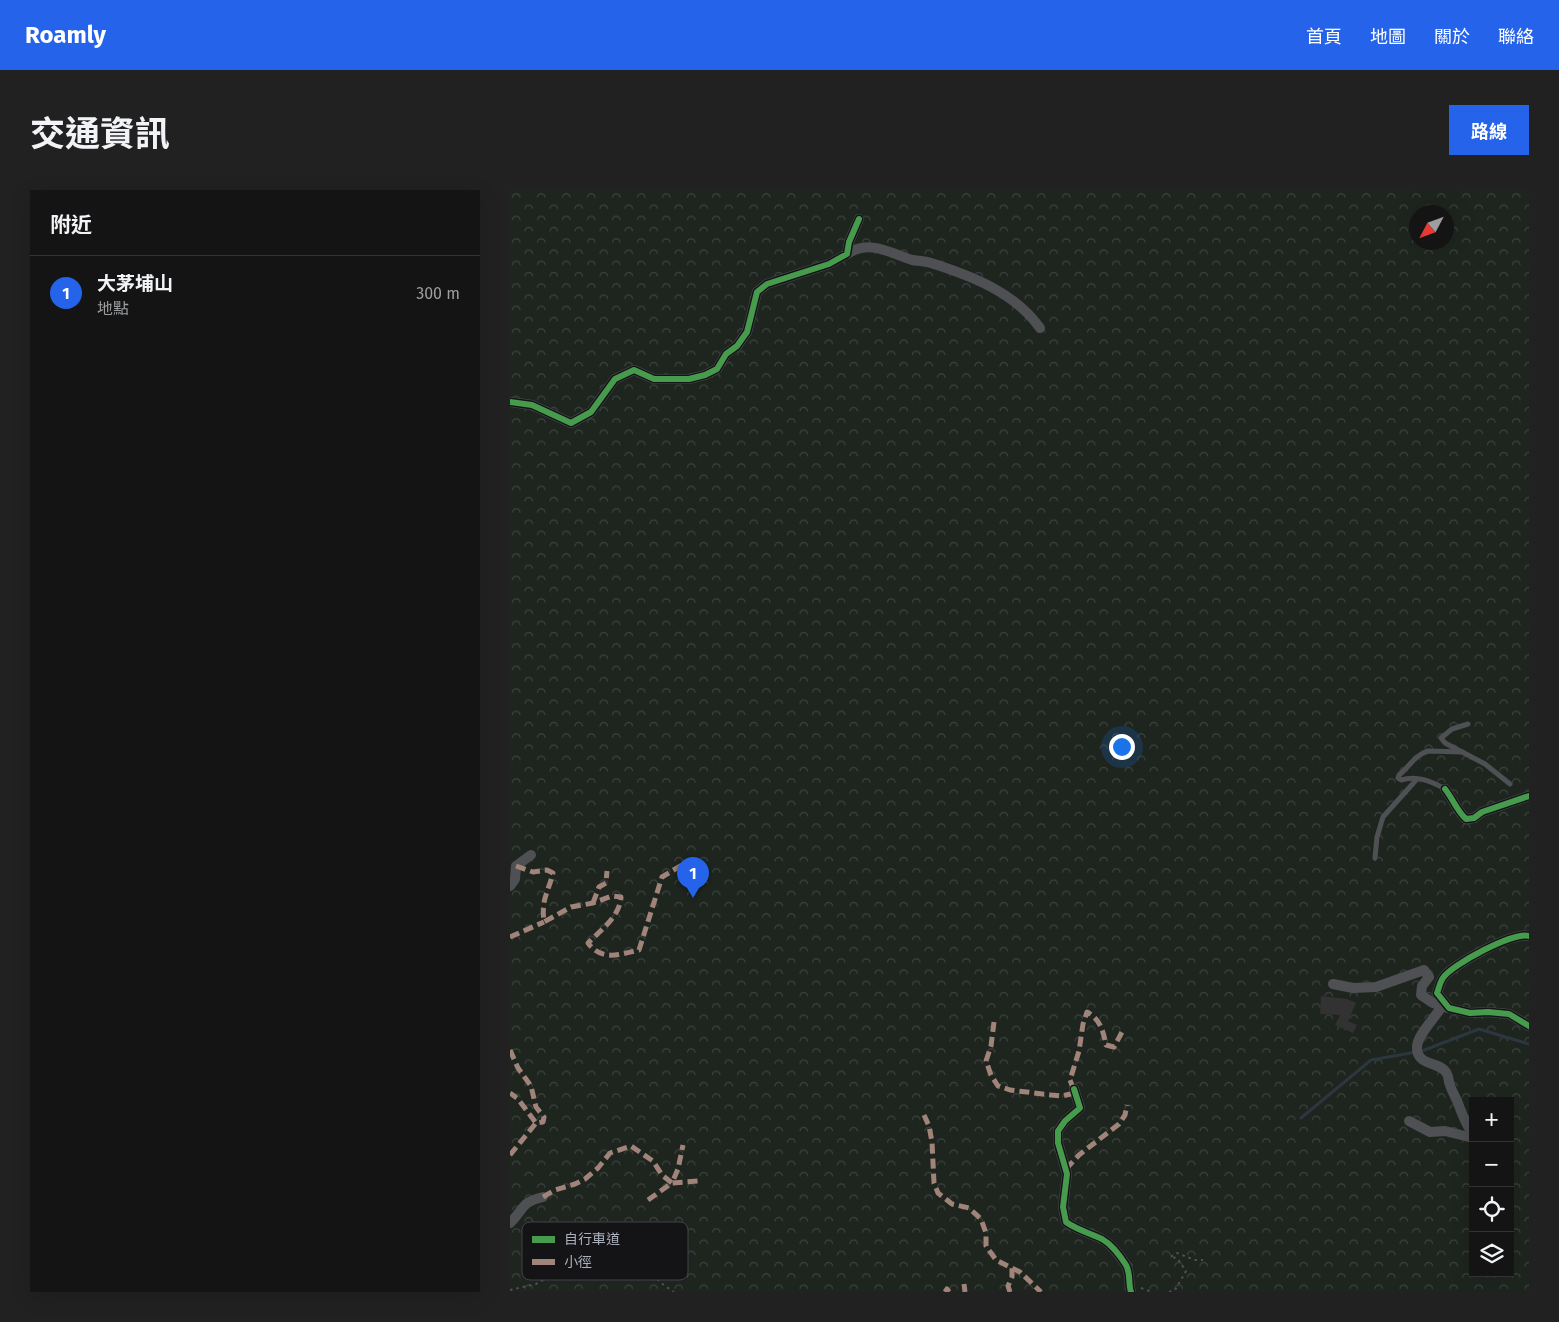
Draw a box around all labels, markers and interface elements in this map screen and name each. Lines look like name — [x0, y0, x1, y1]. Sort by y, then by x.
text: Roamly — [25, 21, 106, 49]
text: 首頁 — [1306, 26, 1342, 48]
text: 地圖 — [1370, 26, 1406, 48]
text: 關於 — [1434, 26, 1470, 48]
text: 聯絡 — [1498, 26, 1534, 48]
button: 路線 — [1449, 105, 1529, 155]
text: 交通資訊 — [30, 113, 170, 155]
north arrow — [1409, 205, 1454, 250]
text: 附近 — [50, 212, 92, 238]
text: 大茅埔山 — [97, 272, 173, 295]
text: 1 — [62, 284, 70, 303]
text: 300 m — [416, 284, 460, 303]
text: 地點 — [97, 299, 129, 318]
your location — [1109, 734, 1135, 760]
pin: 1 — [677, 857, 709, 898]
map controls — [1469, 1097, 1514, 1277]
button: + — [1469, 1097, 1514, 1142]
button: − — [1469, 1142, 1514, 1187]
button: locate — [1469, 1187, 1514, 1232]
legend — [522, 1222, 688, 1280]
text: 自行車道 — [564, 1231, 620, 1248]
button: layers — [1469, 1232, 1514, 1277]
text: 小徑 — [564, 1254, 592, 1271]

